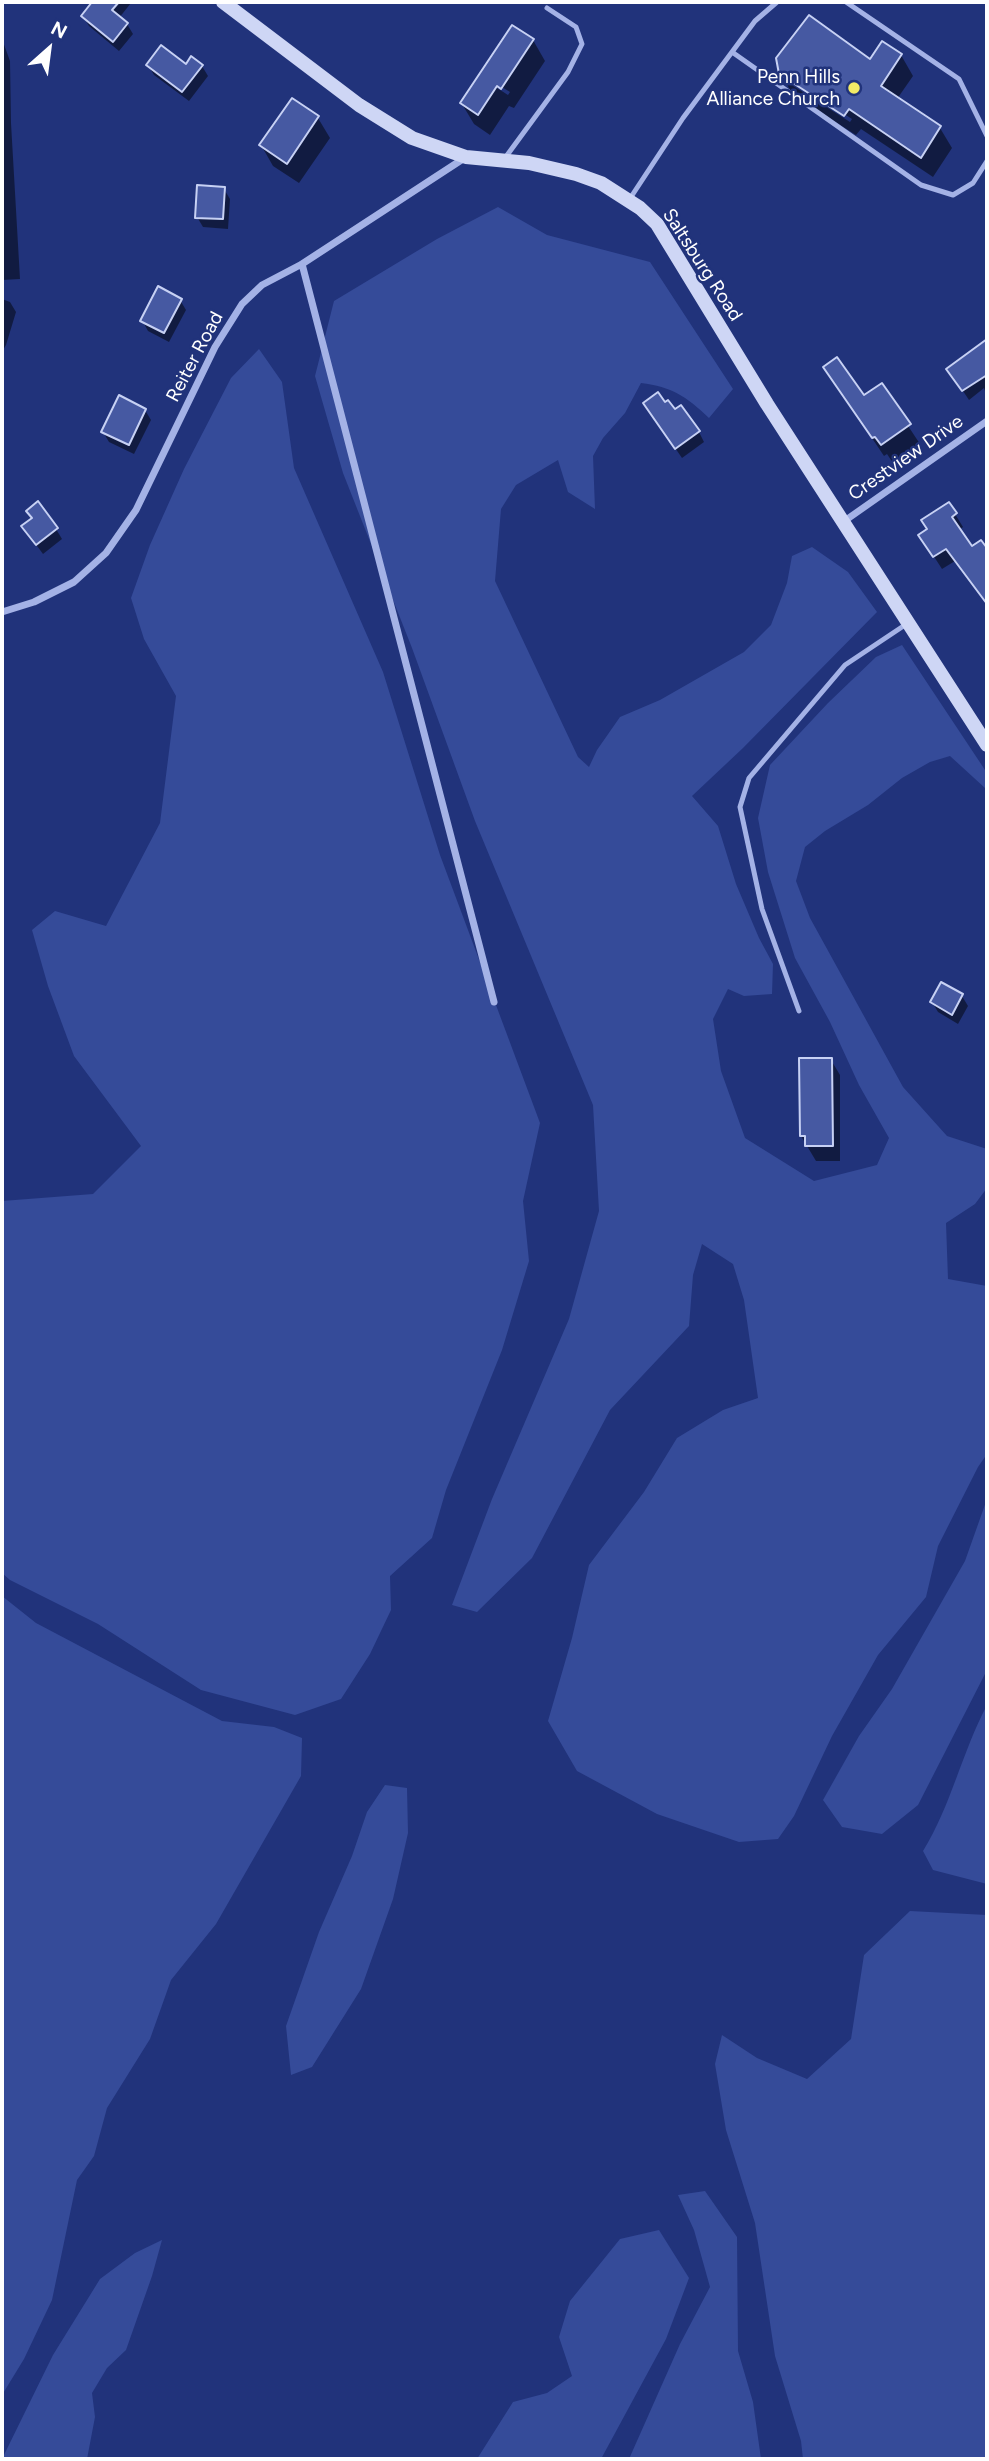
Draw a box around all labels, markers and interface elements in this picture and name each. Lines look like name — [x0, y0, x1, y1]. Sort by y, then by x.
north arrow — [14, 14, 84, 84]
text: N — [47, 16, 71, 44]
place label: Penn Hills Alliance Church — [707, 66, 840, 110]
marker: Penn Hills Alliance Church — [846, 80, 862, 96]
street label: Saltsburg Road — [657, 205, 747, 325]
street label: Reiter Road — [162, 308, 228, 406]
street label: Crestview Drive — [844, 410, 968, 506]

